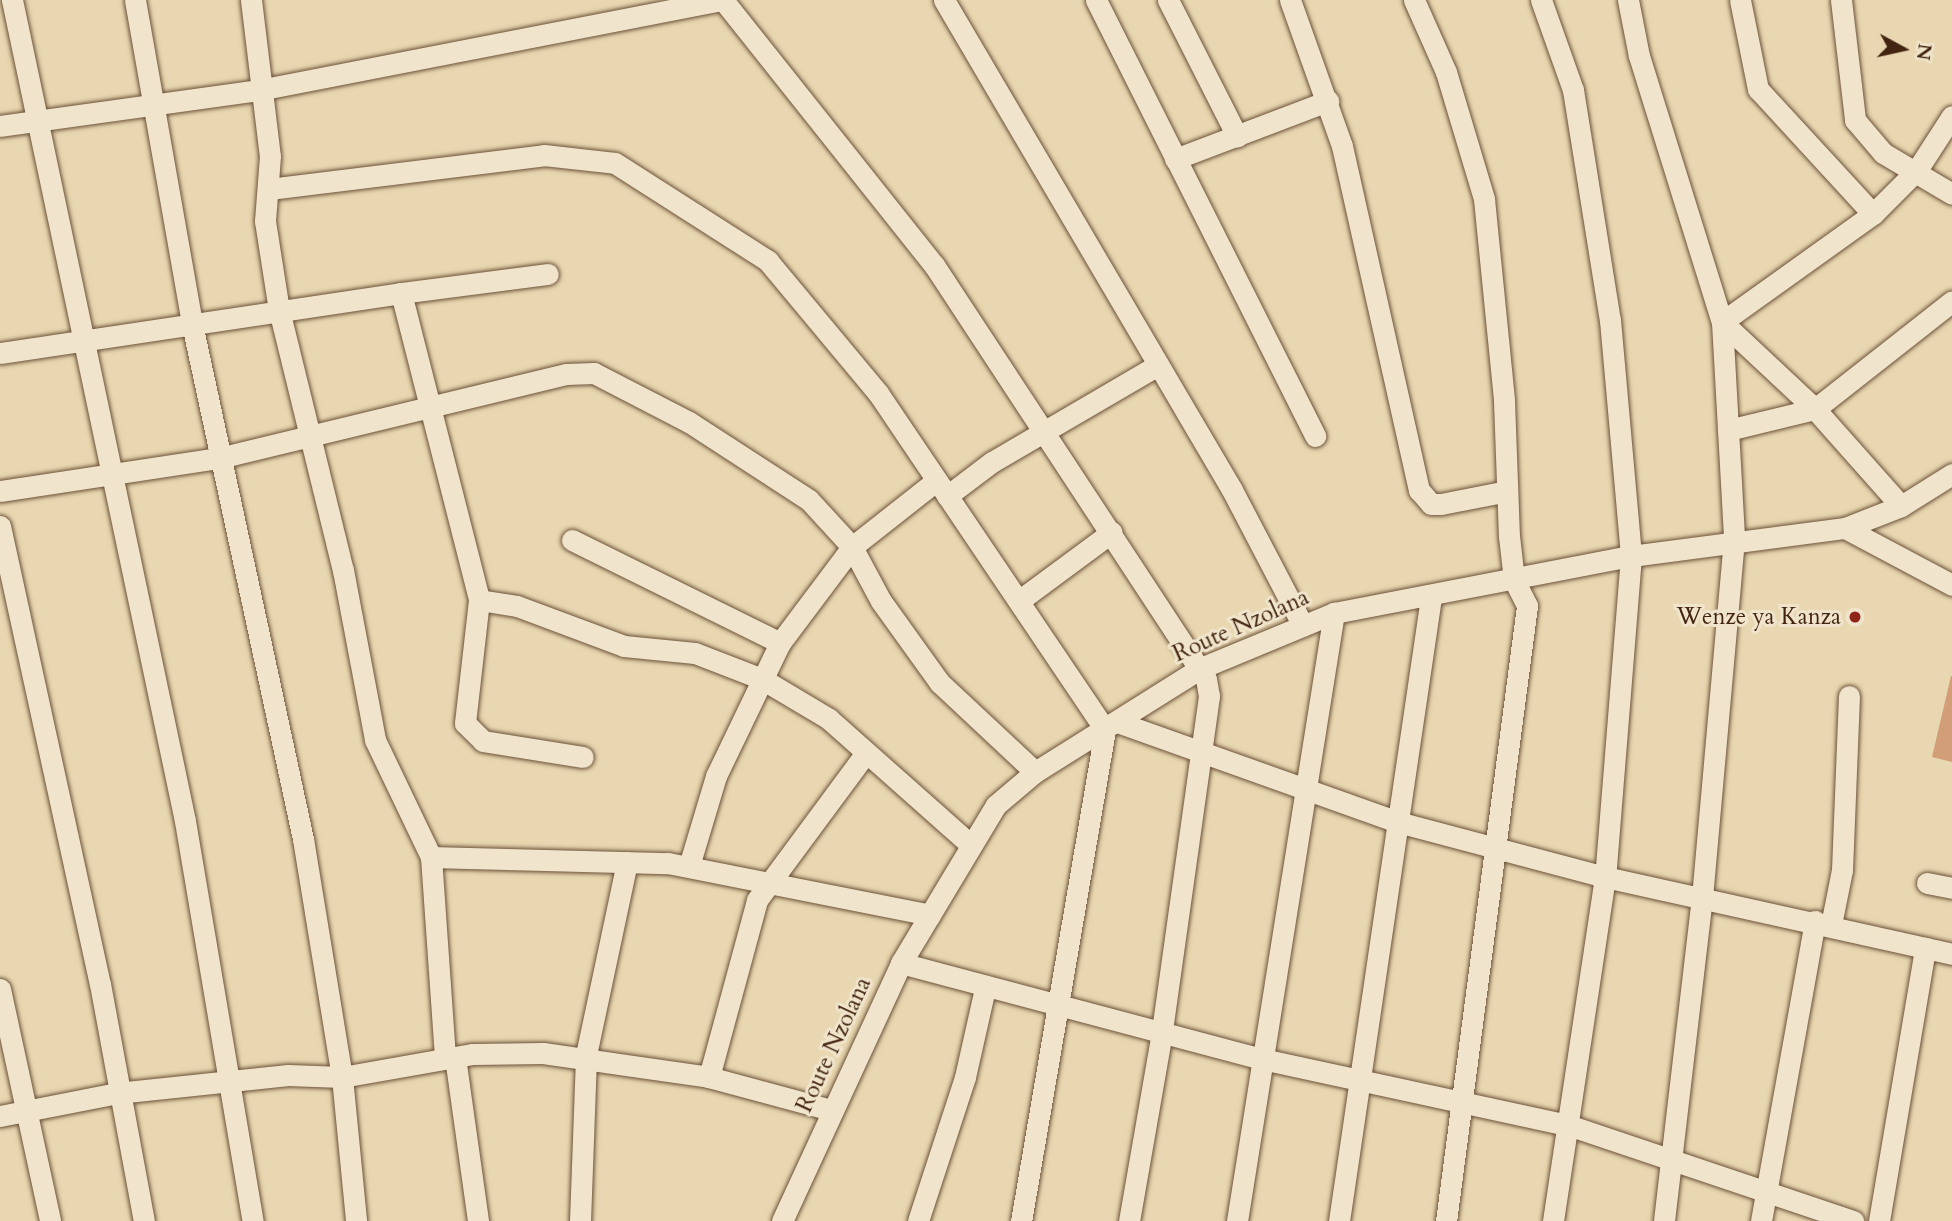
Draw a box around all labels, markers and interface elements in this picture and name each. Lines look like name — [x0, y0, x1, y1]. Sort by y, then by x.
north arrow — [1868, 14, 1938, 84]
text: N — [1910, 42, 1938, 62]
street label: Route Nzolana — [1169, 584, 1313, 668]
place label: Wenze ya Kanza — [1677, 603, 1841, 631]
marker: Wenze ya Kanza — [1847, 609, 1863, 625]
street label: Route Nzolana — [791, 973, 877, 1117]

